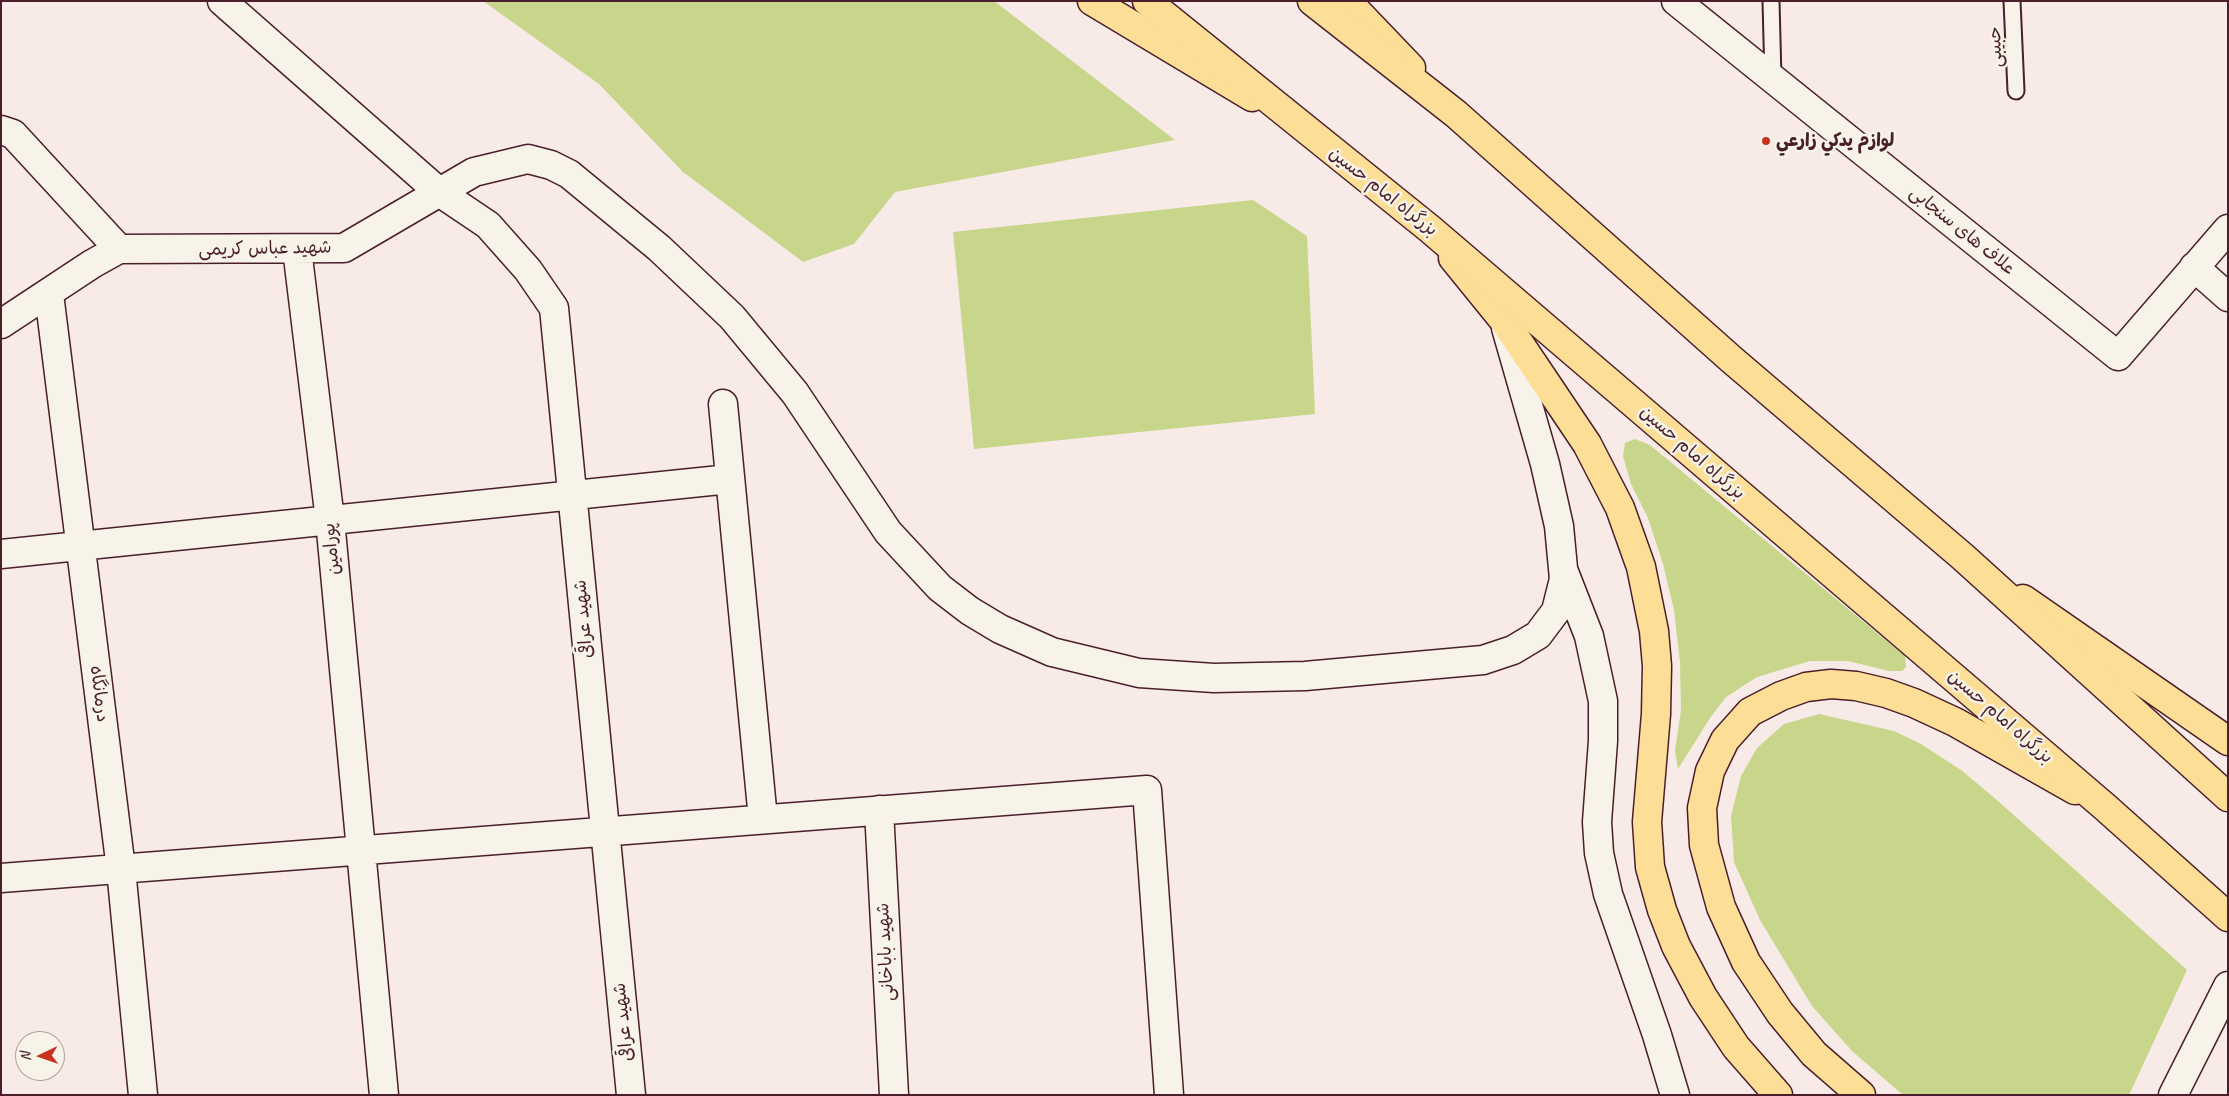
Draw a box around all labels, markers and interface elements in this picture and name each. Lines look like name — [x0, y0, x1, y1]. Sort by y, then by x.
street label: حبیبی — [1984, 26, 2008, 68]
place label: لوازم يدكي زارعي — [1776, 130, 1894, 152]
marker: لوازم يدكي زارعي — [1760, 135, 1772, 147]
street label: بزرگراه امام حسین — [1324, 143, 1442, 241]
street label: علاف های سنجابی — [1905, 182, 2019, 280]
street label: شهید عباس کریمی — [198, 237, 332, 261]
street label: بزرگراه امام حسین — [1635, 401, 1749, 505]
street label: پورامین — [319, 522, 345, 576]
street label: شهید عراقی — [570, 579, 598, 659]
street label: درمانگاه — [85, 664, 113, 724]
street label: بزرگراه امام حسین — [1943, 665, 2057, 769]
street label: شهید باباخانی — [873, 902, 899, 1002]
street label: شهید عراقی — [609, 982, 639, 1062]
north arrow — [15, 1031, 65, 1081]
text: N — [17, 1052, 34, 1062]

